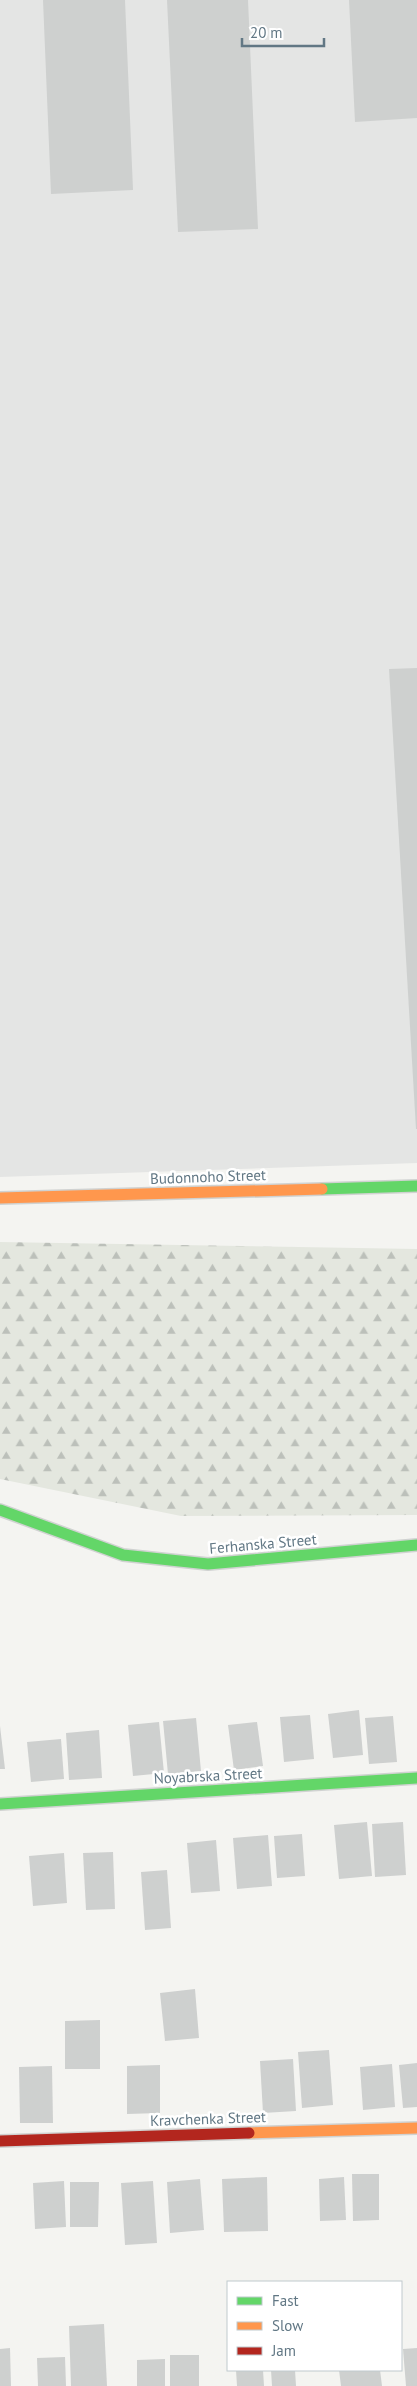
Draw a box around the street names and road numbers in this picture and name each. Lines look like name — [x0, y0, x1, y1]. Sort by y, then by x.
street label: Budonnoho Street — [150, 1165, 266, 1188]
street label: Ferhanska Street — [209, 1529, 317, 1558]
street label: Noyabrska Street — [153, 1763, 263, 1788]
street label: Kravchenka Street — [150, 2107, 266, 2130]

